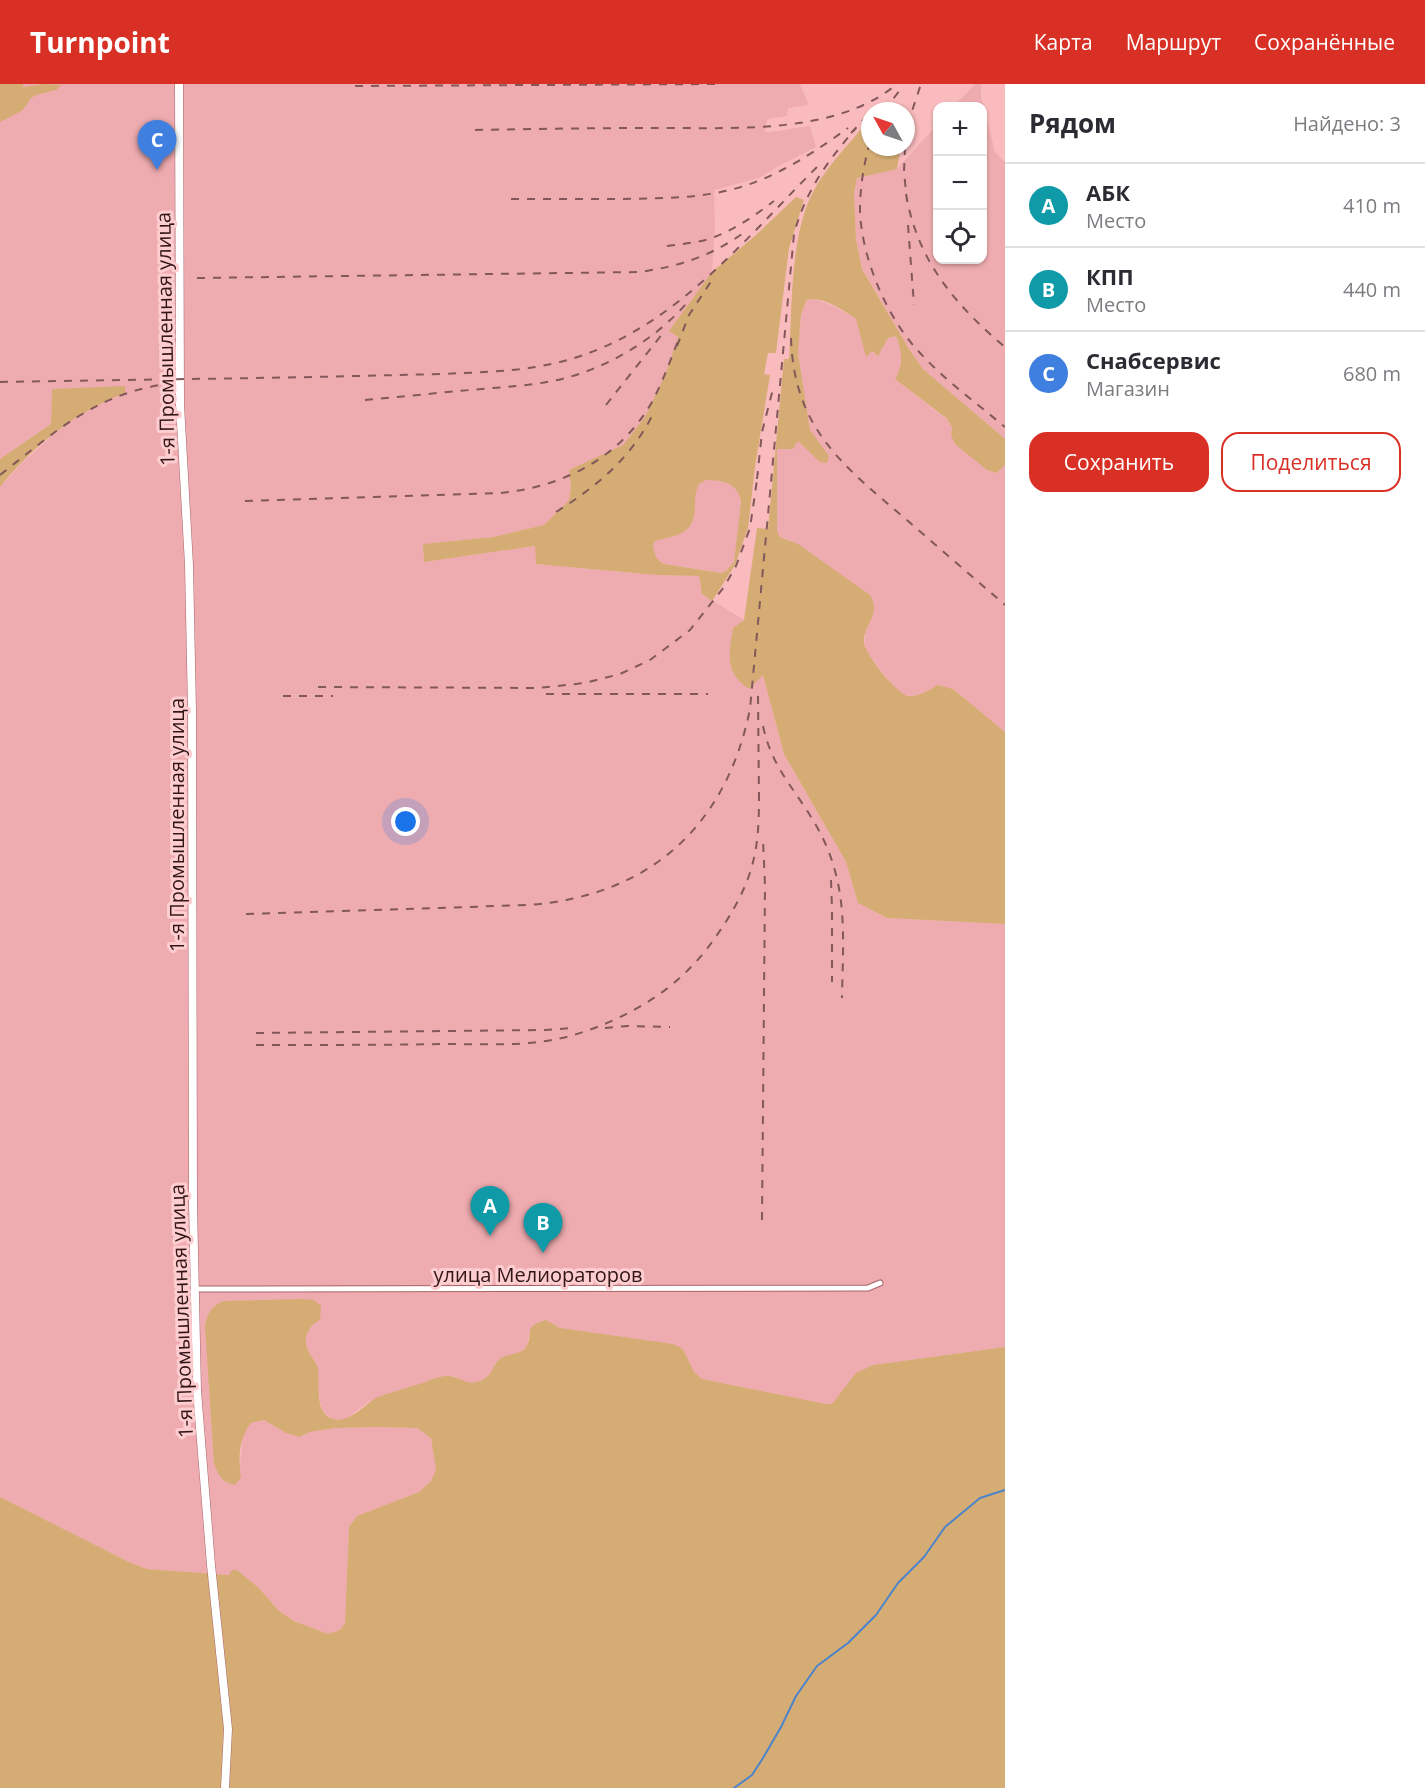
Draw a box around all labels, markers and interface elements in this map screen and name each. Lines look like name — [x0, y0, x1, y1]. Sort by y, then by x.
text: Turnpoint — [30, 23, 170, 61]
text: Карта — [1034, 28, 1093, 56]
text: Маршрут — [1126, 28, 1221, 56]
text: Сохранённые — [1254, 28, 1395, 56]
north arrow — [861, 102, 915, 156]
map controls — [933, 102, 987, 264]
button: + — [933, 102, 987, 156]
text: Рядом — [1029, 105, 1116, 141]
text: Найдено: 3 — [1293, 110, 1401, 137]
pin: C — [138, 120, 176, 170]
button: − — [933, 156, 987, 210]
text: АБК — [1086, 177, 1130, 207]
text: A — [1042, 192, 1055, 219]
text: 410 m — [1343, 192, 1401, 219]
text: Место — [1086, 207, 1146, 234]
button: locate — [933, 210, 987, 264]
street label: 1-я Промышленная улица — [149, 212, 181, 466]
text: КПП — [1086, 261, 1134, 291]
text: B — [1042, 276, 1055, 303]
text: 440 m — [1343, 276, 1401, 303]
text: Место — [1086, 291, 1146, 318]
text: Снабсервис — [1086, 345, 1221, 375]
text: C — [1042, 360, 1055, 387]
text: 680 m — [1343, 360, 1401, 387]
text: Магазин — [1086, 375, 1170, 402]
button: Сохранить — [1029, 432, 1209, 492]
button: Поделиться — [1221, 432, 1401, 492]
street label: 1-я Промышленная улица — [163, 698, 190, 952]
your location — [391, 807, 420, 836]
street label: 1-я Промышленная улица — [163, 1184, 199, 1438]
pin: A — [470, 1186, 510, 1236]
pin: B — [524, 1204, 562, 1253]
street label: улица Мелиораторов — [434, 1261, 642, 1288]

